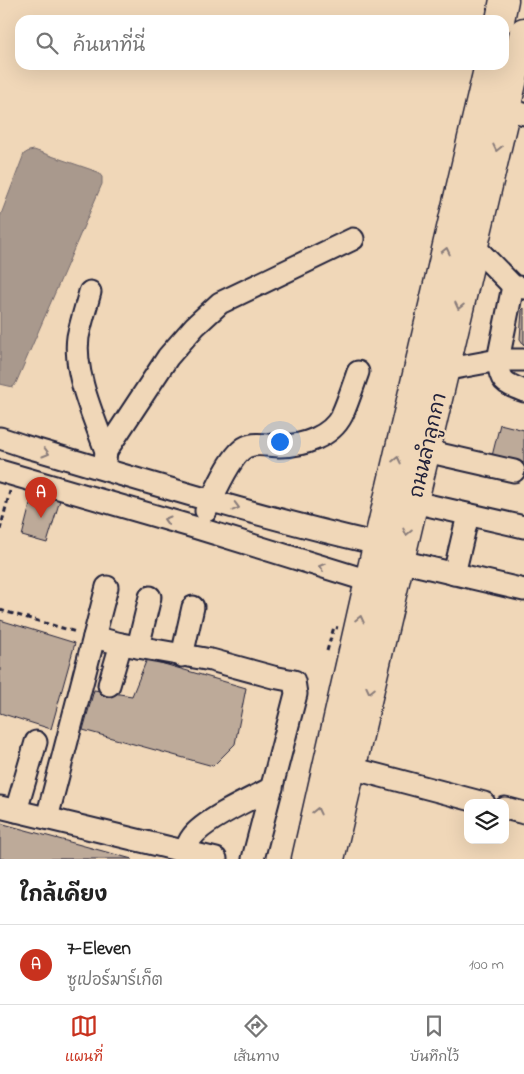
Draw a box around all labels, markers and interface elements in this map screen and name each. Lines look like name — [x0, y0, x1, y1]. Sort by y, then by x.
search box — [15, 15, 509, 70]
icon: search — [33, 29, 61, 57]
text: ค้นหาที่นี่ — [73, 33, 145, 60]
one-way arrow — [492, 143, 503, 152]
one-way arrow — [440, 247, 451, 255]
one-way arrow — [454, 301, 465, 310]
street label: ถนนลำลูกกา — [402, 390, 456, 501]
your location — [267, 429, 293, 455]
one-way arrow — [42, 447, 51, 458]
one-way arrow — [391, 456, 402, 465]
pin: A — [25, 477, 57, 518]
one-way arrow — [232, 501, 240, 511]
one-way arrow — [163, 515, 171, 525]
one-way arrow — [402, 528, 413, 537]
one-way arrow — [319, 562, 327, 572]
one-way arrow — [355, 614, 365, 623]
one-way arrow — [365, 686, 376, 695]
map controls — [464, 799, 509, 844]
button: layers — [464, 799, 509, 844]
one-way arrow — [311, 807, 322, 816]
text: ใกล้เคียง — [20, 881, 107, 911]
text: 7-Eleven — [67, 936, 131, 963]
text: A — [31, 953, 41, 977]
text: 100 m — [469, 953, 504, 977]
text: ซูเปอร์มาร์เก็ต — [67, 969, 163, 993]
tab: แผนที่ — [65, 1012, 103, 1068]
tab: เส้นทาง — [233, 1012, 279, 1068]
tab: บันทึกไว้ — [410, 1012, 459, 1068]

